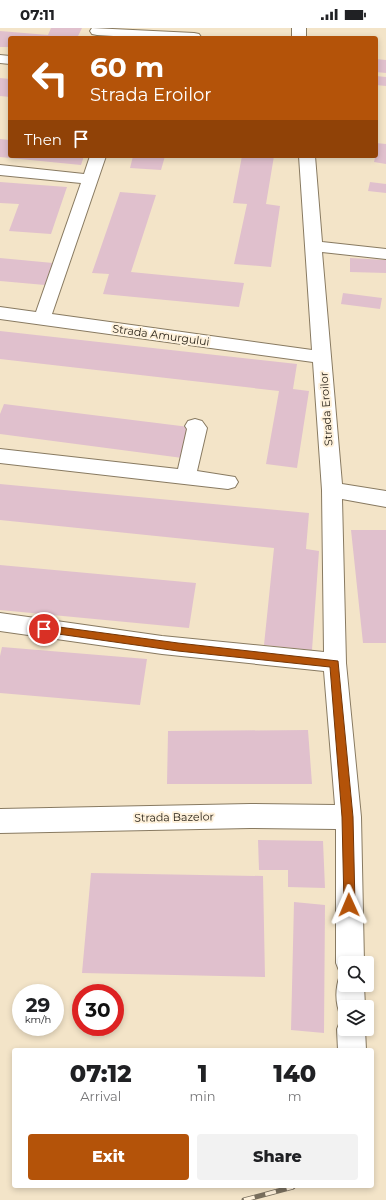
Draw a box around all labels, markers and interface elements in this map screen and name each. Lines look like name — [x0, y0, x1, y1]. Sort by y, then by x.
text: 07:11 — [20, 5, 55, 24]
text: 60 m — [90, 50, 164, 84]
icon: left — [24, 52, 76, 104]
text: Strada Eroilor — [90, 84, 212, 106]
icon: arrive — [70, 128, 92, 150]
text: Then — [24, 130, 62, 149]
street label: Strada Amurgului — [112, 321, 211, 349]
street label: Strada Eroilor — [316, 371, 336, 447]
pin — [27, 612, 61, 646]
icon: arrive — [33, 618, 55, 640]
street label: Strada Bazelor — [134, 809, 214, 825]
position arrow — [328, 884, 370, 926]
map controls — [338, 956, 374, 1036]
button: search — [338, 956, 374, 992]
speed limit sign: 30 — [72, 984, 124, 1036]
text: 29 — [26, 993, 50, 1017]
button: layers — [338, 1000, 374, 1036]
text: km/h — [25, 1013, 51, 1026]
text: 07:12 — [70, 1059, 132, 1088]
text: 1 — [198, 1059, 207, 1088]
text: 140 — [273, 1059, 316, 1088]
text: Arrival — [80, 1088, 121, 1104]
text: min — [189, 1088, 216, 1104]
text: m — [288, 1088, 302, 1104]
button: Exit — [28, 1134, 189, 1180]
button: Share — [197, 1134, 358, 1180]

